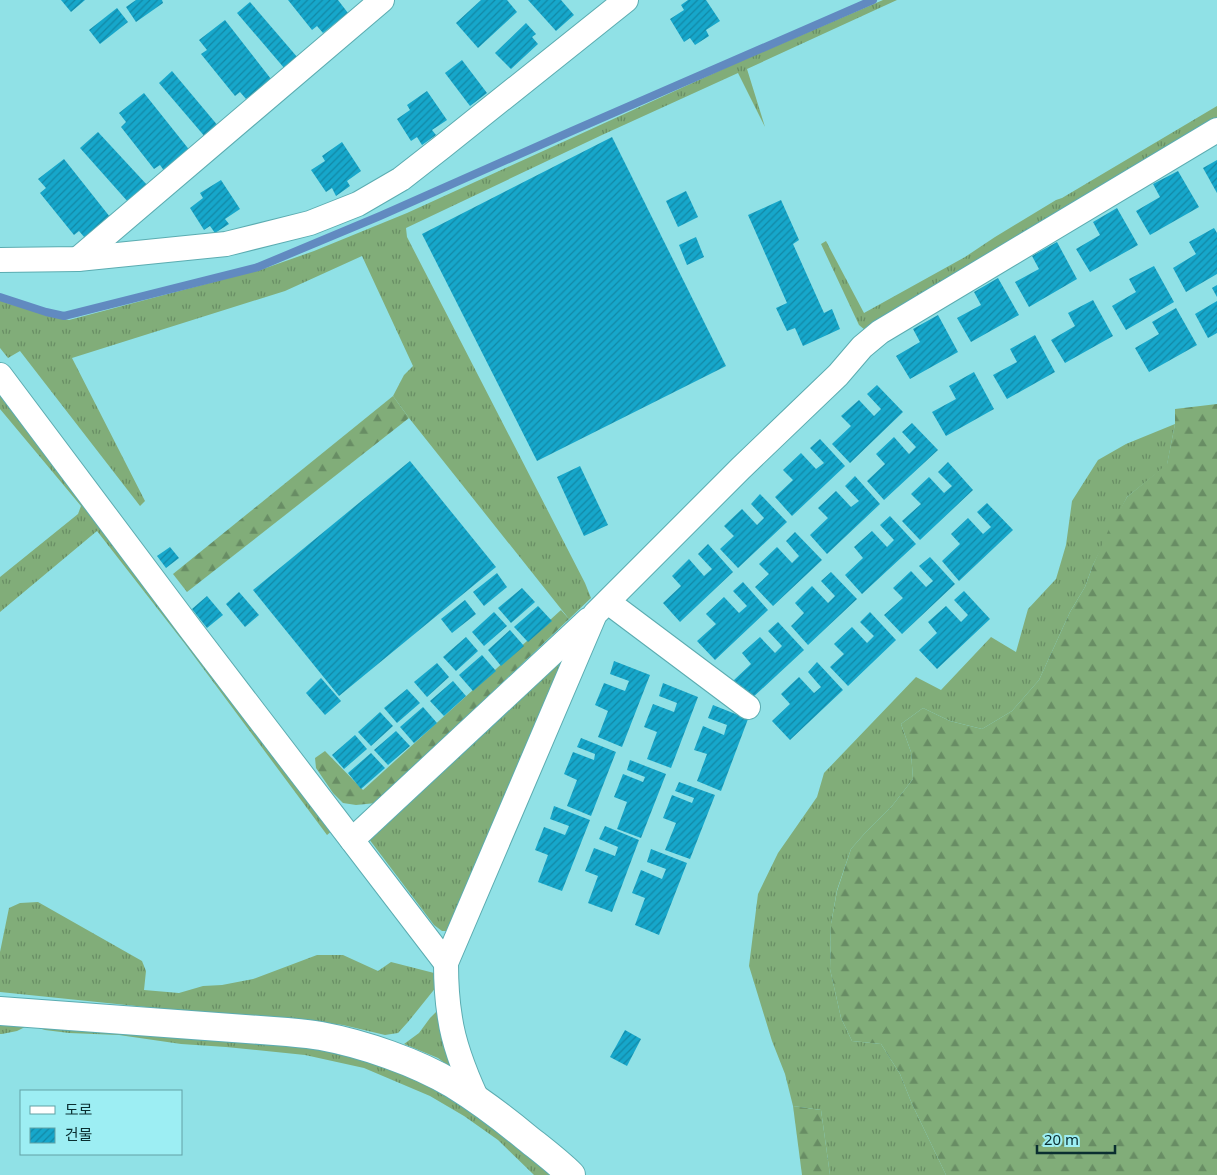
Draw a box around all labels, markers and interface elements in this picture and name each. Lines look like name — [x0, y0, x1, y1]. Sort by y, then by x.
legend — [20, 1090, 182, 1155]
text: 도로 — [65, 1099, 93, 1119]
scale bar — [1037, 1122, 1114, 1154]
text: 건물 — [65, 1124, 93, 1144]
text: 20 m — [1044, 1129, 1079, 1149]

